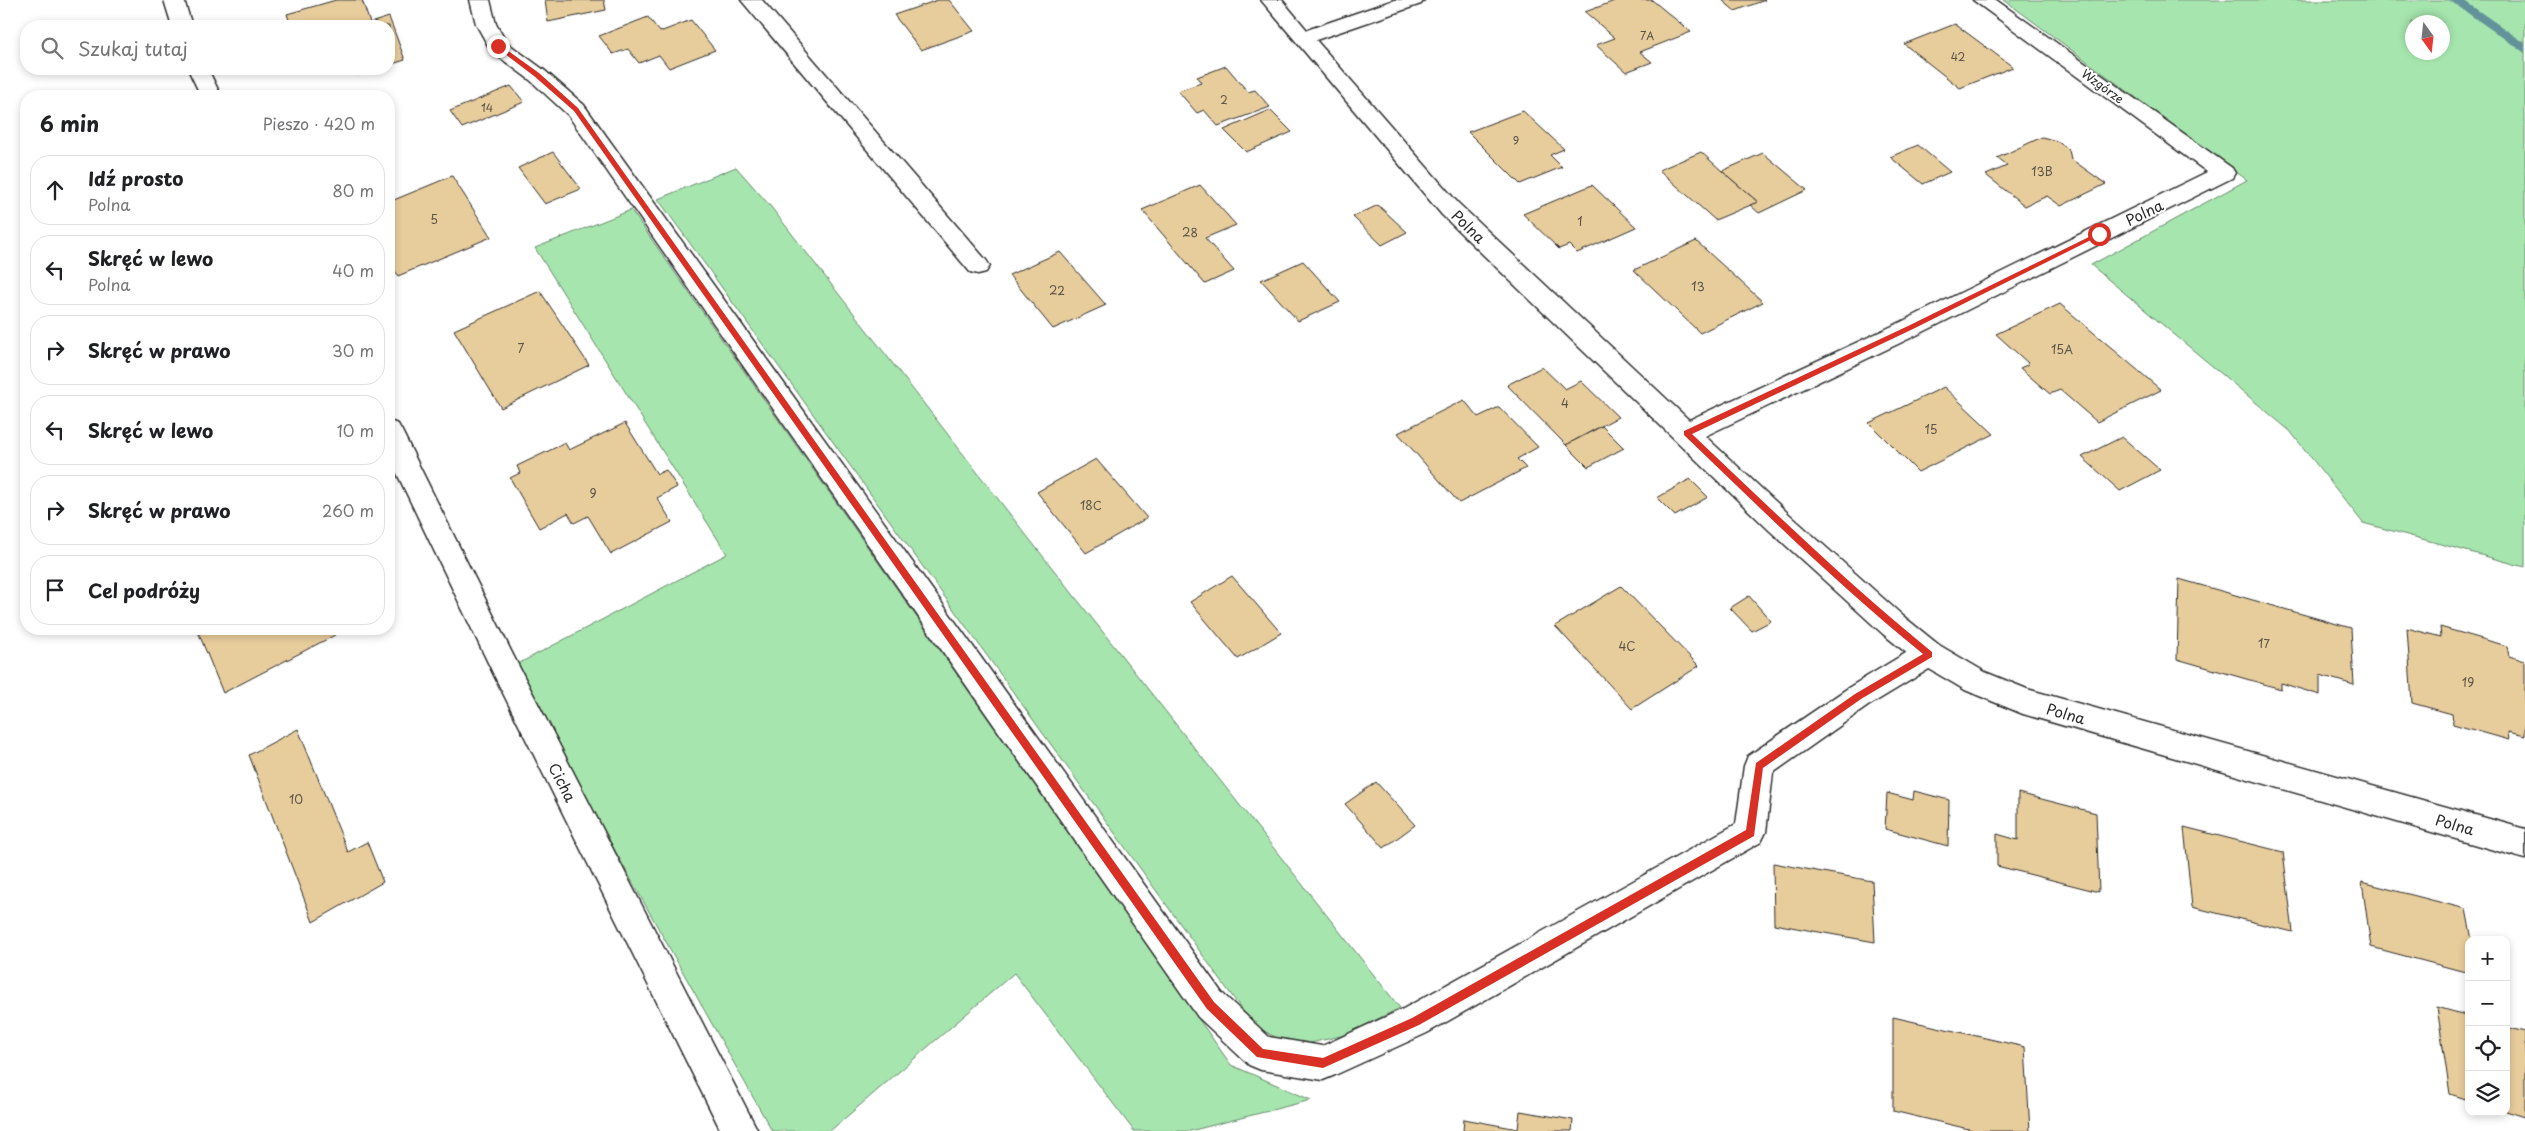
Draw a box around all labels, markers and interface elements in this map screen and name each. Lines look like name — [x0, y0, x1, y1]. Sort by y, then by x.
north arrow — [2405, 15, 2450, 60]
search box — [20, 20, 395, 75]
house number: 7A — [1640, 27, 1654, 44]
icon: search — [38, 34, 66, 62]
text: Szukaj tutaj — [78, 34, 188, 62]
route end — [487, 35, 510, 58]
house number: 42 — [1951, 48, 1966, 65]
street label: Wzgórze — [2078, 64, 2128, 108]
house number: 2 — [1220, 91, 1228, 108]
house number: 14 — [481, 99, 493, 116]
text: 6 min — [40, 107, 99, 139]
text: Pieszo · 420 m — [263, 111, 375, 135]
house number: 9 — [1513, 132, 1519, 149]
house number: 13B — [2031, 162, 2053, 180]
text: Idź prosto — [88, 164, 184, 192]
icon: ahead — [41, 176, 69, 204]
text: 80 m — [332, 178, 374, 202]
text: Polna — [88, 192, 130, 216]
street label: Polna — [2121, 193, 2167, 231]
street label: Polna — [1447, 204, 1492, 248]
house number: 5 — [430, 210, 438, 228]
house number: 1 — [1577, 212, 1583, 230]
house number: 28 — [1182, 223, 1198, 241]
route start — [2088, 223, 2111, 246]
text: Skręć w lewo — [88, 244, 213, 272]
icon: left — [41, 256, 69, 284]
text: 40 m — [332, 258, 374, 282]
text: Polna — [88, 272, 130, 296]
house number: 13 — [1691, 277, 1705, 295]
house number: 22 — [1049, 281, 1065, 299]
icon: right — [41, 336, 69, 364]
text: Skręć w prawo — [88, 336, 231, 364]
text: 30 m — [332, 338, 374, 362]
house number: 7 — [518, 339, 525, 357]
house number: 15A — [2051, 340, 2073, 358]
house number: 4 — [1561, 394, 1569, 412]
icon: left — [41, 416, 69, 444]
text: Skręć w lewo — [88, 416, 213, 444]
text: 10 m — [337, 418, 374, 442]
house number: 15 — [1924, 420, 1938, 438]
house number: 9 — [589, 484, 597, 502]
icon: right — [41, 496, 69, 524]
text: Skręć w prawo — [88, 496, 231, 524]
house number: 18C — [1080, 496, 1102, 514]
text: 260 m — [322, 498, 374, 522]
icon: arrive — [41, 576, 69, 604]
text: Cel podróży — [88, 576, 200, 604]
house number: 17 — [2258, 634, 2270, 652]
house number: 4C — [1618, 637, 1636, 655]
house number: 19 — [2462, 673, 2474, 691]
street label: Polna — [2044, 696, 2089, 730]
street label: Cicha — [543, 758, 583, 806]
house number: 10 — [289, 790, 303, 808]
street label: Polna — [2433, 807, 2478, 841]
map controls — [2465, 936, 2510, 1116]
button: + — [2465, 936, 2510, 981]
button: − — [2465, 981, 2510, 1026]
button: locate — [2465, 1026, 2510, 1071]
button: layers — [2465, 1071, 2510, 1116]

